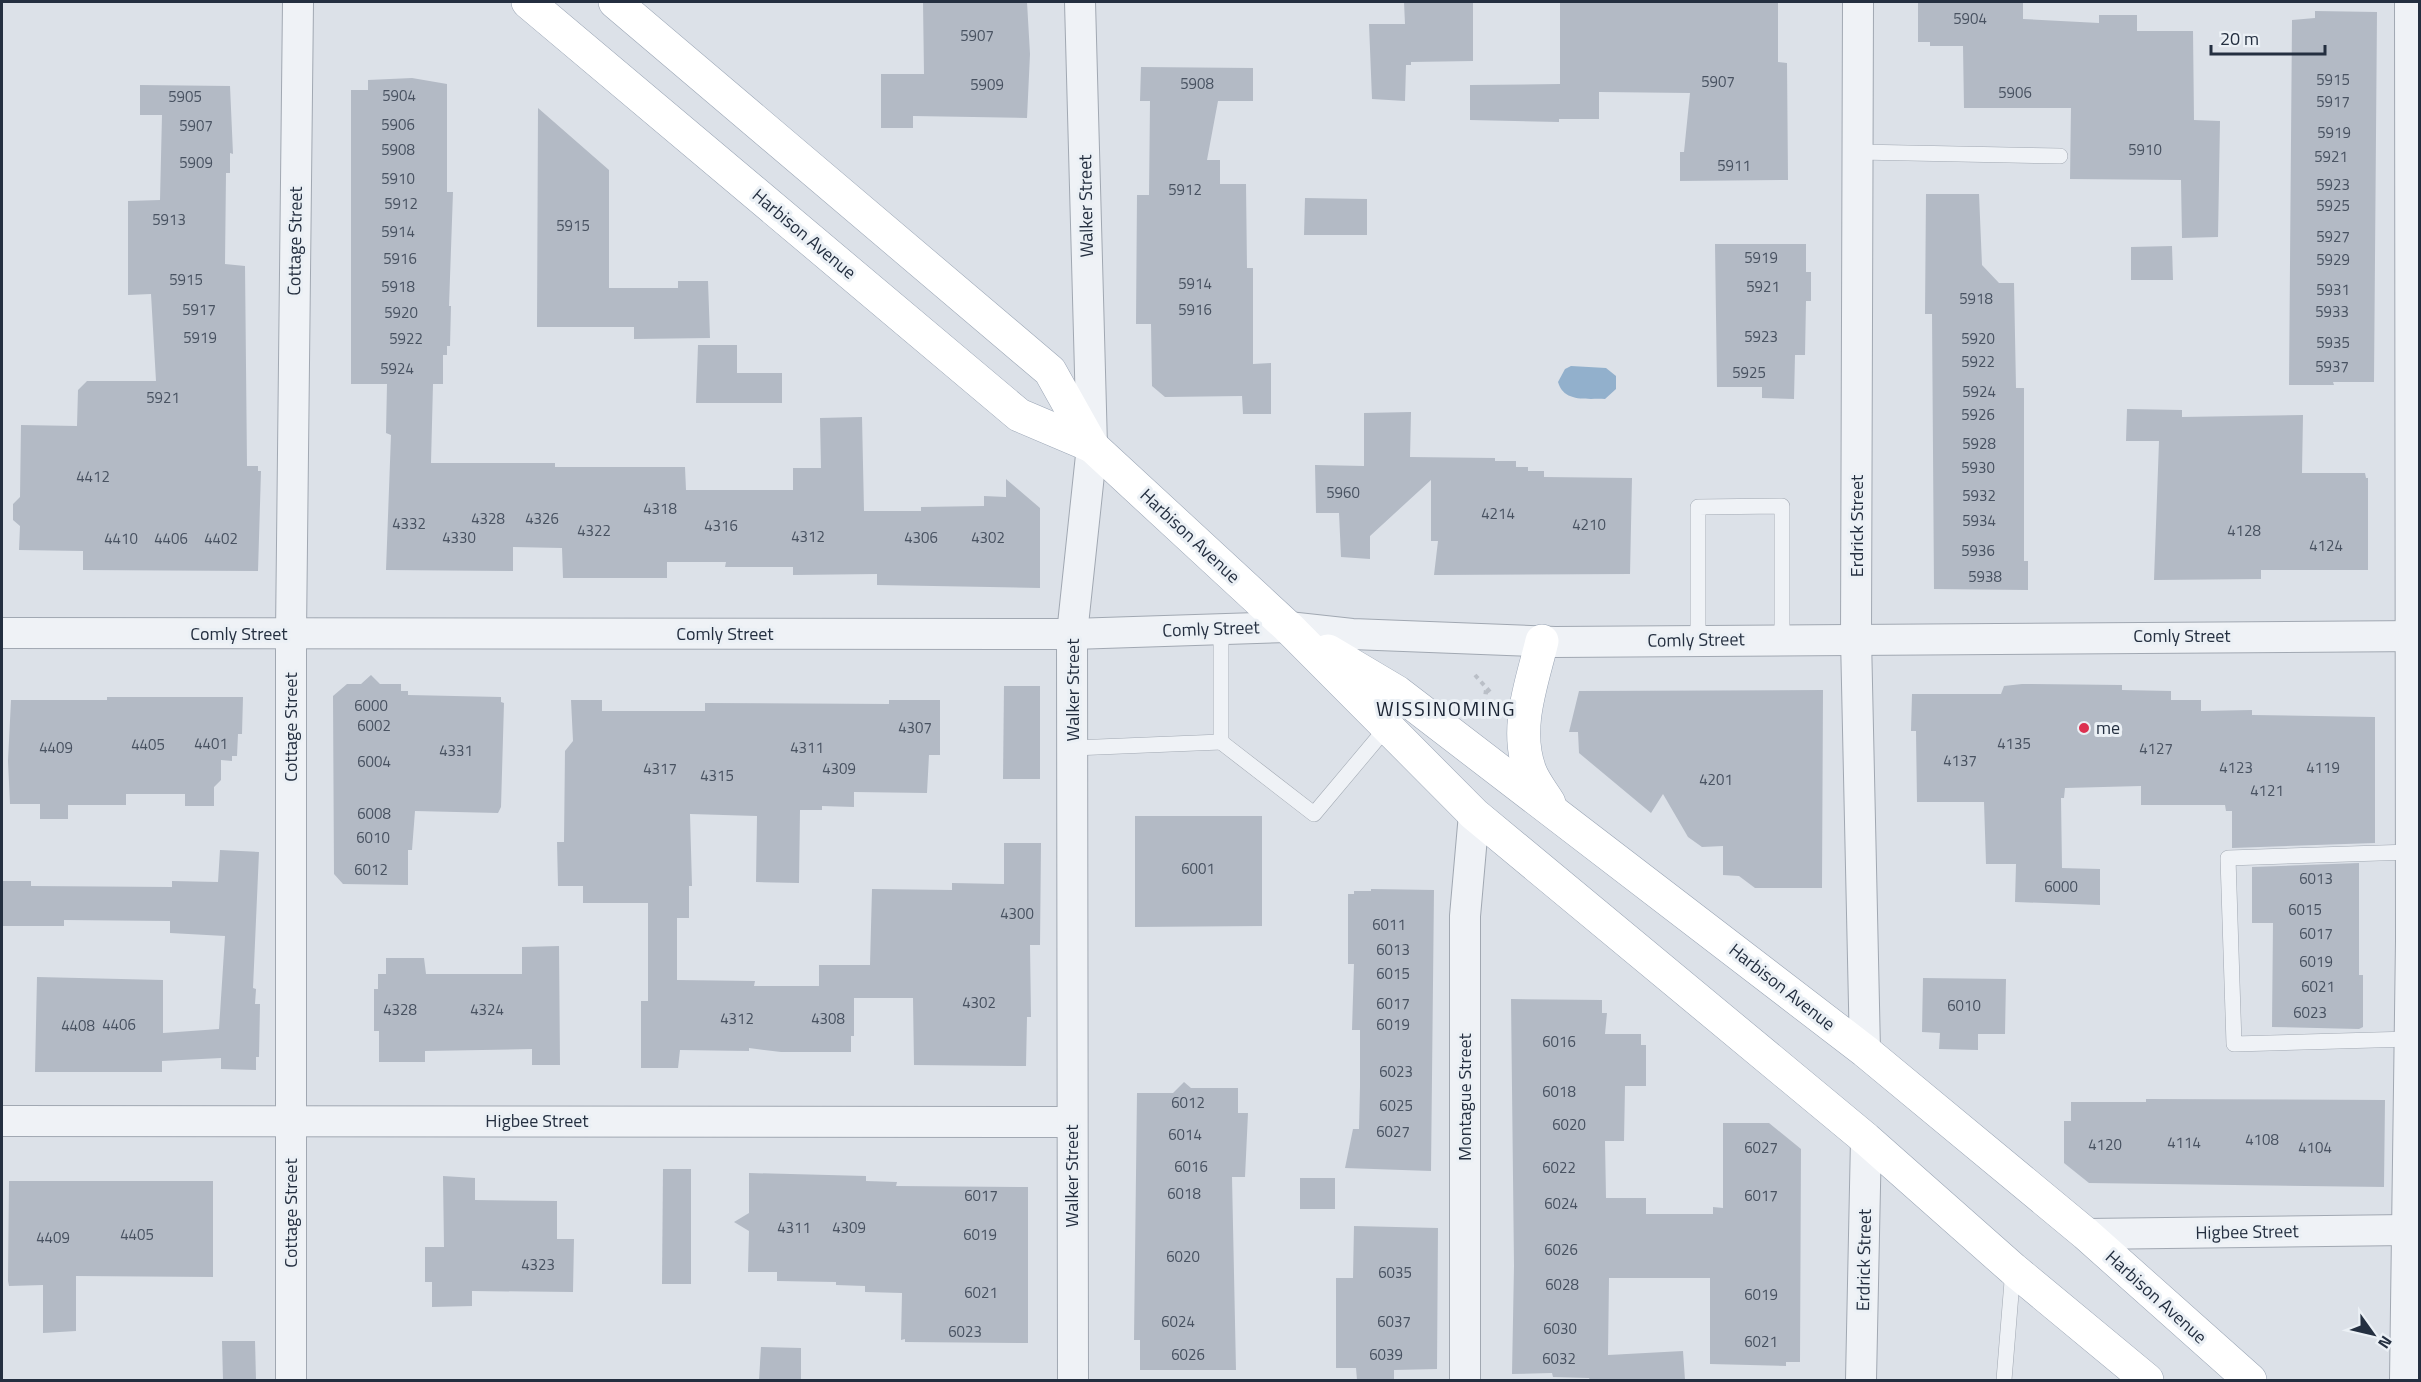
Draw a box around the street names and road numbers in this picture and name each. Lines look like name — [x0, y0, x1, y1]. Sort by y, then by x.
street label: Walker Street — [1071, 154, 1100, 258]
street label: Harbison Avenue — [746, 182, 862, 285]
street label: Cottage Street — [280, 185, 309, 296]
street label: Erdrick Street — [1843, 474, 1870, 577]
street label: Harbison Avenue — [1134, 482, 1247, 589]
street label: Comly Street — [1162, 613, 1261, 644]
street label: Comly Street — [190, 620, 288, 647]
street label: Comly Street — [676, 620, 774, 647]
street label: Comly Street — [2133, 622, 2231, 649]
street label: Comly Street — [1647, 625, 1746, 654]
street label: Walker Street — [1059, 638, 1086, 741]
street label: Cottage Street — [277, 672, 304, 782]
street label: Harbison Avenue — [1723, 936, 1841, 1037]
street label: Montague Street — [1451, 1032, 1478, 1161]
street label: Higbee Street — [485, 1107, 589, 1134]
street label: Walker Street — [1058, 1124, 1085, 1227]
street label: Cottage Street — [277, 1158, 304, 1268]
street label: Erdrick Street — [1849, 1208, 1878, 1311]
street label: Higbee Street — [2195, 1217, 2300, 1246]
street label: Harbison Avenue — [2100, 1244, 2213, 1350]

